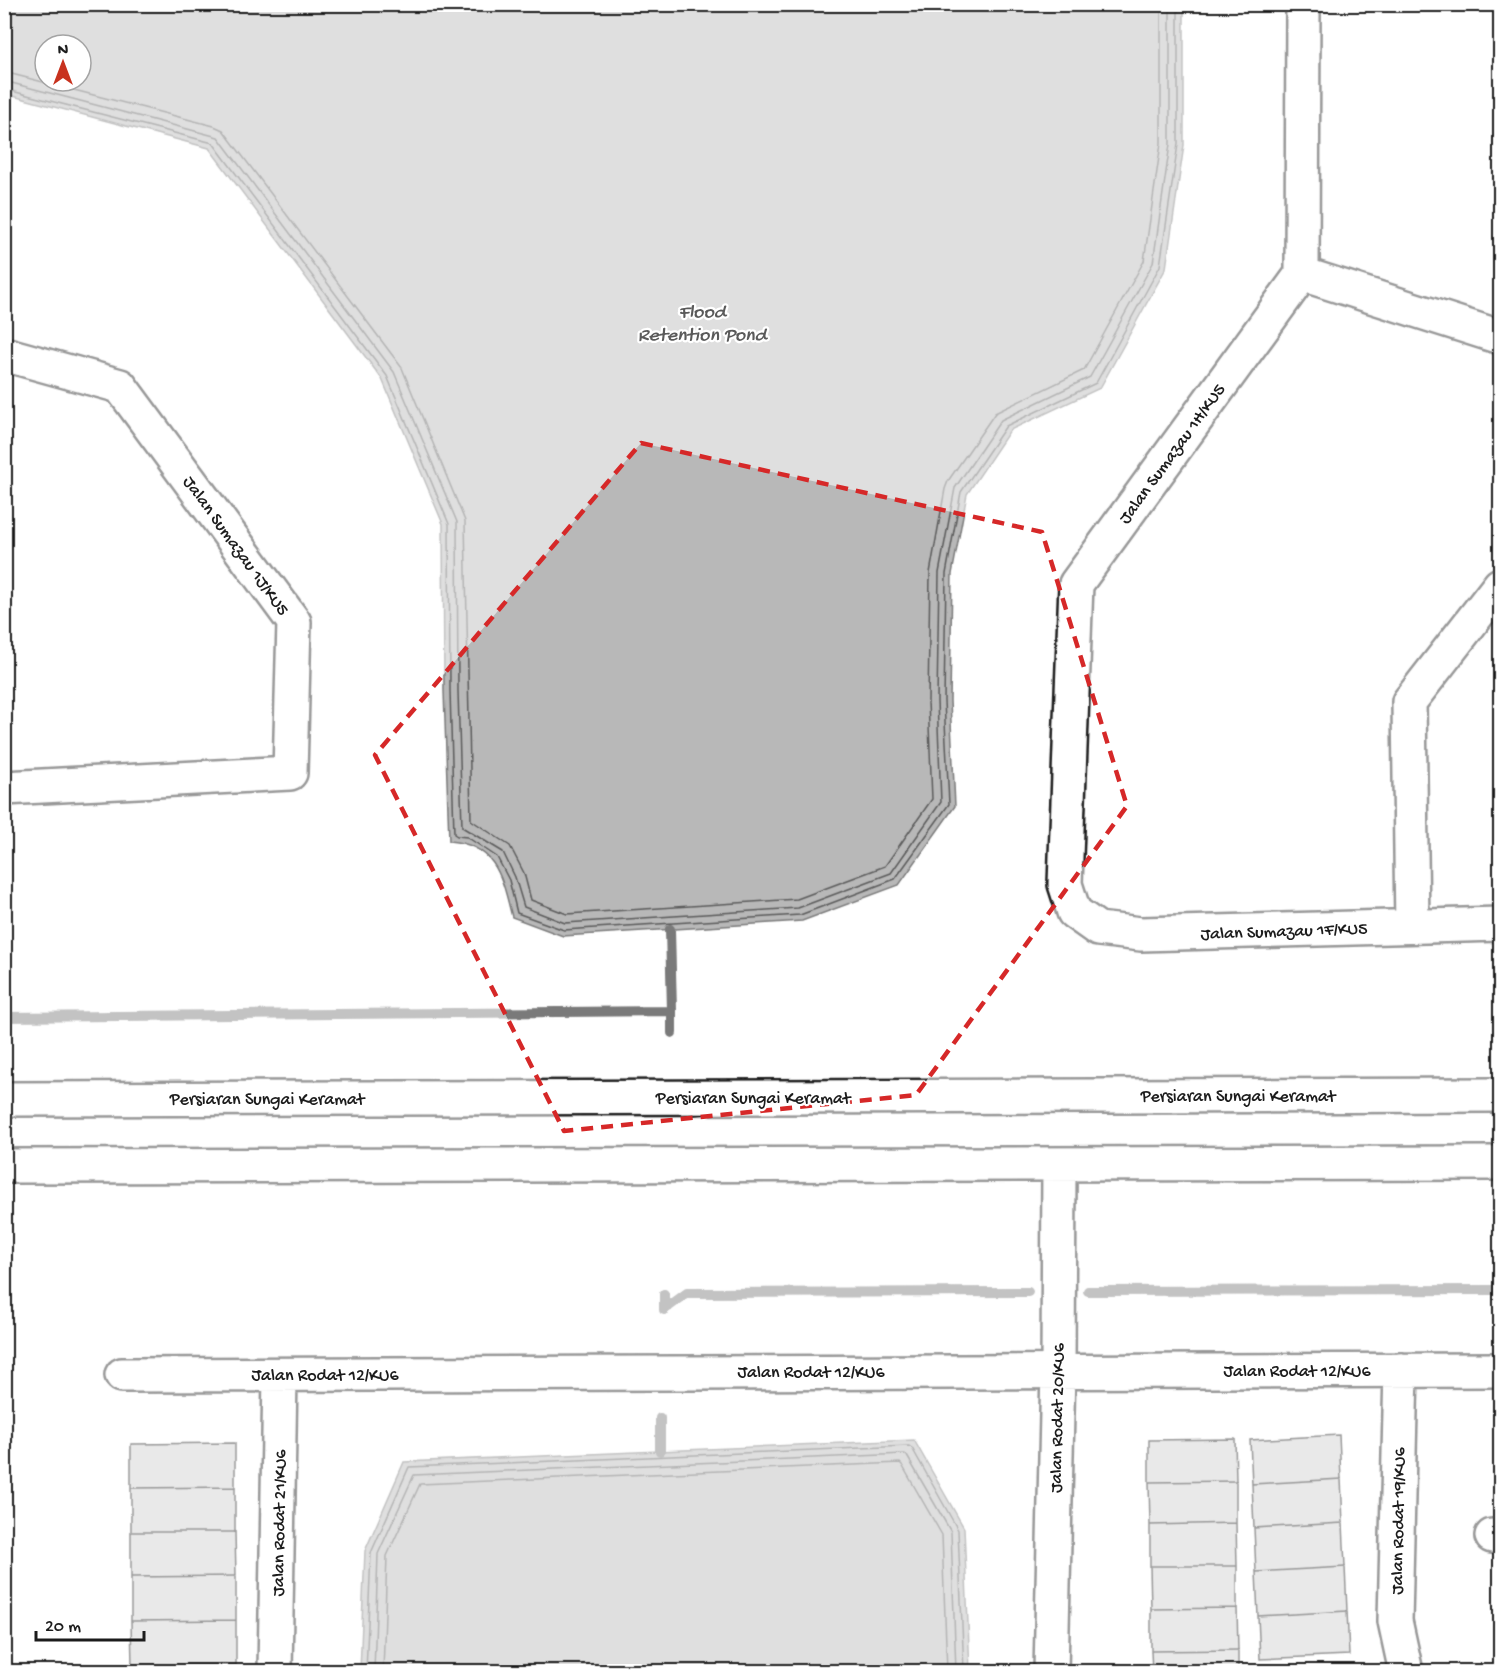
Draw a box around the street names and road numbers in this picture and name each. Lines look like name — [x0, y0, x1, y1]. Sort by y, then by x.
street label: Jalan Sumazau 1H/KU5 — [1115, 380, 1231, 529]
street label: Jalan Sumazau 1J/KU5 — [177, 473, 293, 620]
street label: Jalan Sumazau 1F/KU5 — [1200, 919, 1368, 946]
street label: Persiaran Sungai Keramat — [1140, 1087, 1337, 1108]
street label: Persiaran Sungai Keramat — [655, 1089, 852, 1110]
street label: Persiaran Sungai Keramat — [169, 1090, 366, 1111]
street label: Jalan Rodat 20/KU6 — [1047, 1342, 1070, 1493]
street label: Jalan Rodat 12/KU6 — [1223, 1362, 1371, 1383]
street label: Jalan Rodat 12/KU6 — [737, 1363, 885, 1384]
street label: Jalan Rodat 12/KU6 — [251, 1366, 399, 1387]
street label: Jalan Rodat 19/KU6 — [1388, 1446, 1411, 1595]
street label: Jalan Rodat 21/KU6 — [269, 1448, 292, 1597]

